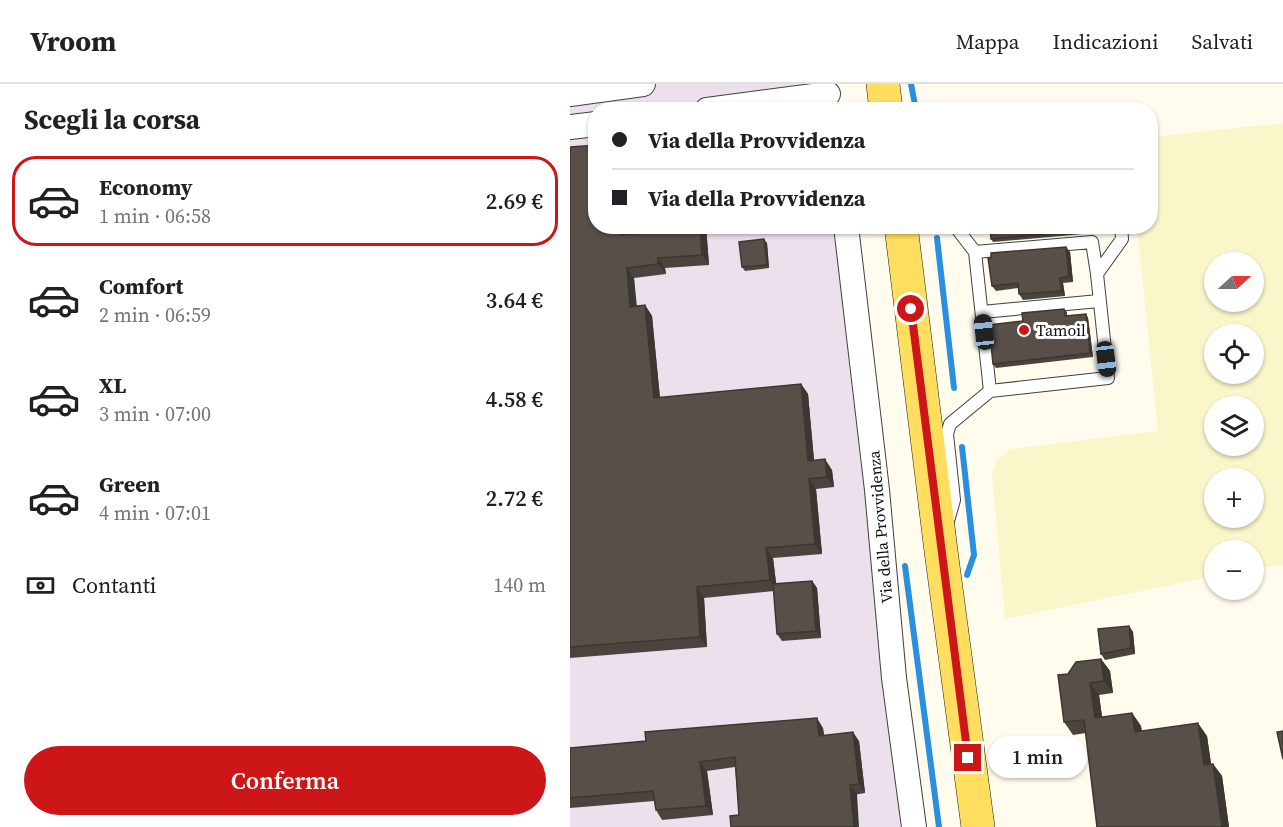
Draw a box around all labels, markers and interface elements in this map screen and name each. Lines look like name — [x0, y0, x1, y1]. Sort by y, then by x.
text: Vroom — [30, 22, 116, 60]
text: Mappa — [956, 27, 1020, 56]
text: Indicazioni — [1053, 27, 1158, 56]
text: Salvati — [1191, 27, 1253, 56]
text: Scegli la corsa — [24, 101, 200, 138]
text: Via della Provvidenza — [648, 125, 865, 155]
text: Economy — [99, 172, 193, 202]
icon: car — [27, 174, 81, 228]
text: Via della Provvidenza — [648, 183, 865, 213]
text: 2.69 € — [486, 186, 543, 216]
text: 1 min · 06:58 — [99, 202, 211, 230]
north arrow — [1204, 252, 1264, 312]
map controls — [1204, 252, 1264, 600]
text: Comfort — [99, 271, 183, 301]
icon: car — [27, 273, 81, 327]
text: 3.64 € — [486, 285, 543, 315]
route start — [897, 295, 924, 322]
text: 2 min · 06:59 — [99, 301, 211, 329]
car — [973, 313, 995, 351]
place label: Tamoil — [1036, 319, 1086, 341]
marker: Tamoil — [1017, 323, 1031, 337]
button: locate — [1204, 324, 1264, 384]
car — [1095, 340, 1117, 378]
text: XL — [99, 370, 126, 400]
icon: car — [27, 372, 81, 426]
text: 4.58 € — [486, 384, 543, 414]
button: layers — [1204, 396, 1264, 456]
text: 3 min · 07:00 — [99, 400, 211, 428]
street label: Via della Provvidenza — [862, 449, 898, 604]
button: + — [1204, 468, 1264, 528]
text: Green — [99, 469, 160, 499]
icon: car — [27, 471, 81, 525]
text: 2.72 € — [486, 483, 543, 513]
text: 4 min · 07:01 — [99, 499, 211, 527]
button: − — [1204, 540, 1264, 600]
icon: cash — [24, 569, 57, 602]
text: Contanti — [72, 570, 156, 600]
text: 140 m — [493, 571, 546, 599]
callout: 1 min — [989, 737, 1088, 779]
text: 1 min — [1012, 743, 1063, 771]
route end — [954, 744, 981, 771]
button: Conferma — [24, 746, 546, 815]

